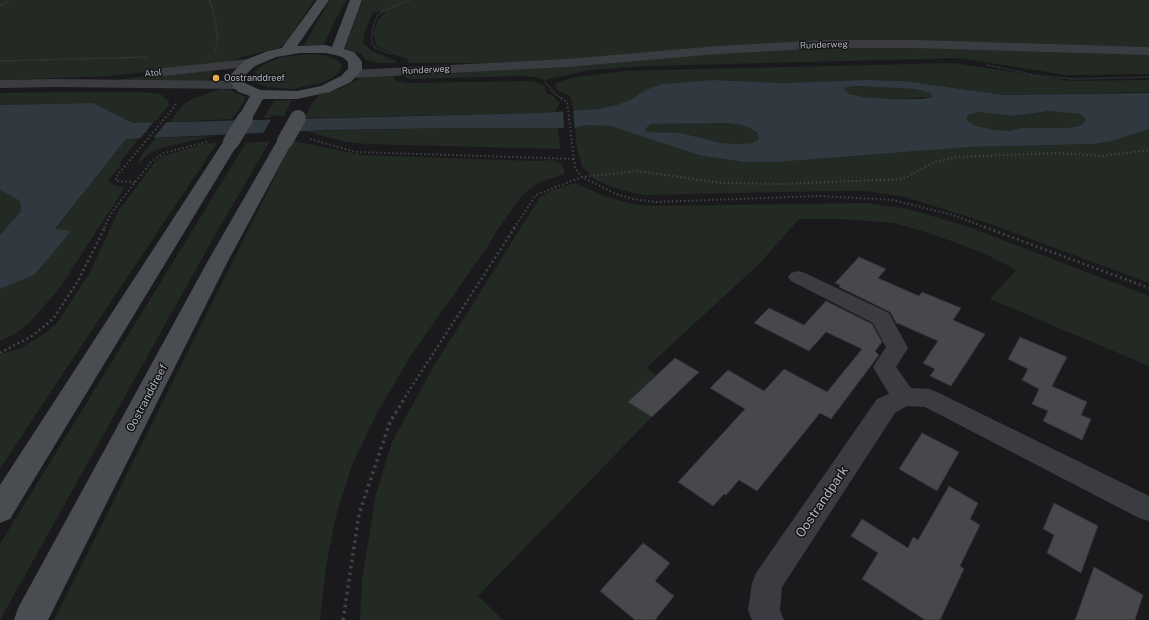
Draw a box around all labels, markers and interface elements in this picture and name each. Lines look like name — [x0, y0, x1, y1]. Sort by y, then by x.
street label: Runderweg — [800, 39, 848, 51]
street label: Runderweg — [402, 63, 450, 77]
street label: Atol — [144, 67, 162, 79]
marker: Oostranddreef — [211, 73, 221, 83]
place label: Oostranddreef — [224, 73, 285, 83]
street label: Oostranddreef — [124, 362, 170, 434]
street label: Oostrandpark — [792, 463, 852, 541]

